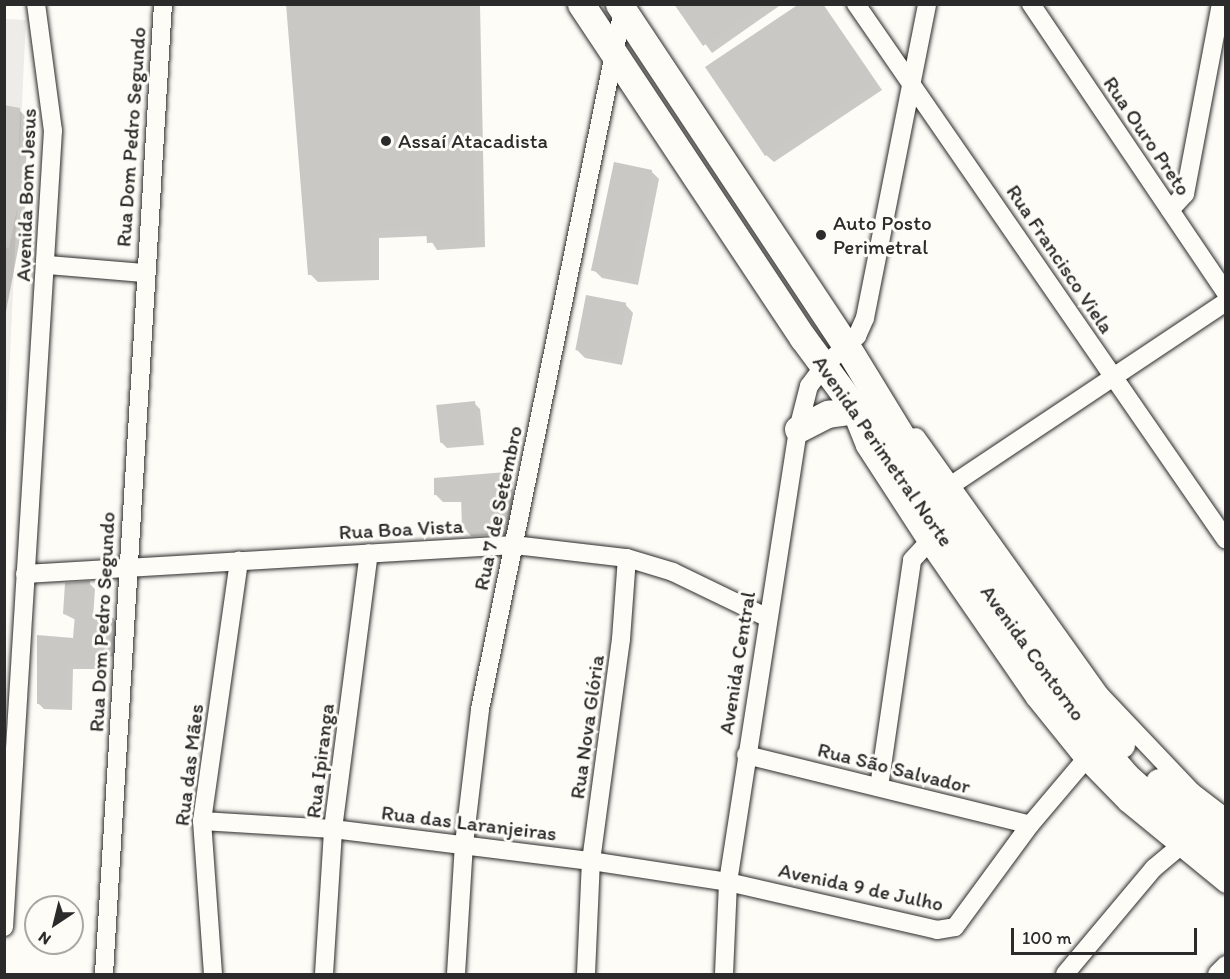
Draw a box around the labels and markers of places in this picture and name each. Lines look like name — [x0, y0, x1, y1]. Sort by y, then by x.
place label: Assaí Atacadista — [398, 128, 548, 154]
marker: Assaí Atacadista — [379, 134, 393, 148]
place label: Auto Posto Perimetral — [833, 210, 931, 260]
marker: Auto Posto Perimetral — [814, 228, 828, 242]

